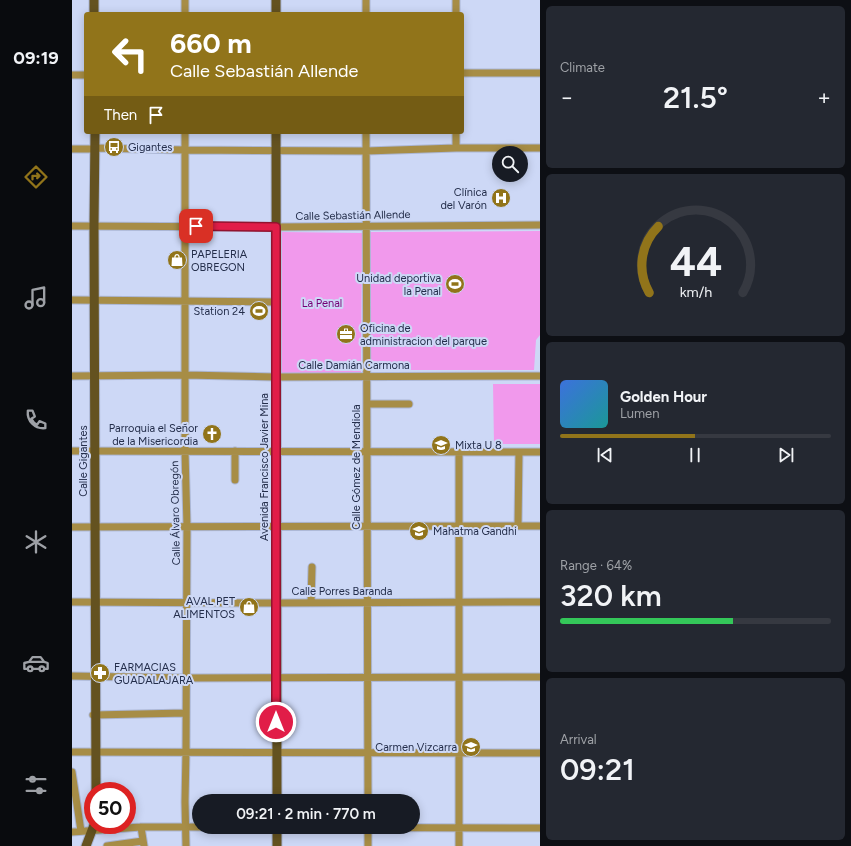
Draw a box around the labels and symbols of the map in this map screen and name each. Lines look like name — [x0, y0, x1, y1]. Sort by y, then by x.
bus stop icon: Gigantes — [103, 136, 125, 158]
place label: Gigantes — [128, 141, 172, 154]
place label: Clínica del Varón — [440, 186, 487, 212]
hospital icon: Clínica del Varón — [490, 187, 512, 209]
street label: Calle Sebastián Allende — [295, 208, 411, 223]
pin — [179, 209, 213, 243]
place label: PAPELERIA OBREGON — [191, 248, 248, 274]
shop icon: PAPELERIA OBREGON — [166, 249, 188, 271]
place label: Unidad deportiva la Penal — [356, 272, 441, 298]
sports icon: Unidad deportiva la Penal — [444, 273, 466, 295]
park label: La Penal — [302, 297, 342, 310]
sports icon: Station 24 — [248, 300, 270, 322]
place label: Station 24 — [194, 305, 245, 318]
place label: Oficina de administracion del parque — [360, 322, 487, 348]
office icon: Oficina de administracion del parque — [335, 323, 357, 345]
street label: Calle Damián Carmona — [298, 359, 410, 372]
street label: Avenida Francisco Javier Mina — [258, 393, 271, 541]
street label: Calle Gómez de Mendiola — [350, 404, 363, 530]
place label: Parroquia el Señor de la Misericordia — [109, 422, 198, 448]
church icon: Parroquia el Señor de la Misericordia — [201, 423, 223, 445]
street label: Calle Gigantes — [77, 425, 90, 497]
school or university icon: Mixta U 8 — [430, 434, 452, 456]
place label: Mixta U 8 — [455, 439, 502, 452]
street label: Calle Álvaro Obregón — [168, 461, 183, 565]
school or university icon: Mahatma Gandhi — [408, 520, 430, 542]
place label: Mahatma Gandhi — [433, 525, 517, 538]
street label: Calle Porres Baranda — [292, 585, 392, 598]
place label: AVAL PET ALIMENTOS — [173, 595, 235, 621]
shop icon: AVAL PET ALIMENTOS — [238, 596, 260, 618]
place label: FARMACIAS GUADALAJARA — [114, 661, 194, 687]
pharmacy icon: FARMACIAS GUADALAJARA — [89, 662, 111, 684]
position arrow — [255, 701, 297, 743]
school or university icon: Carmen Vizcarra — [460, 736, 482, 758]
place label: Carmen Vizcarra — [375, 741, 457, 754]
speed limit sign: 50 — [84, 782, 136, 834]

